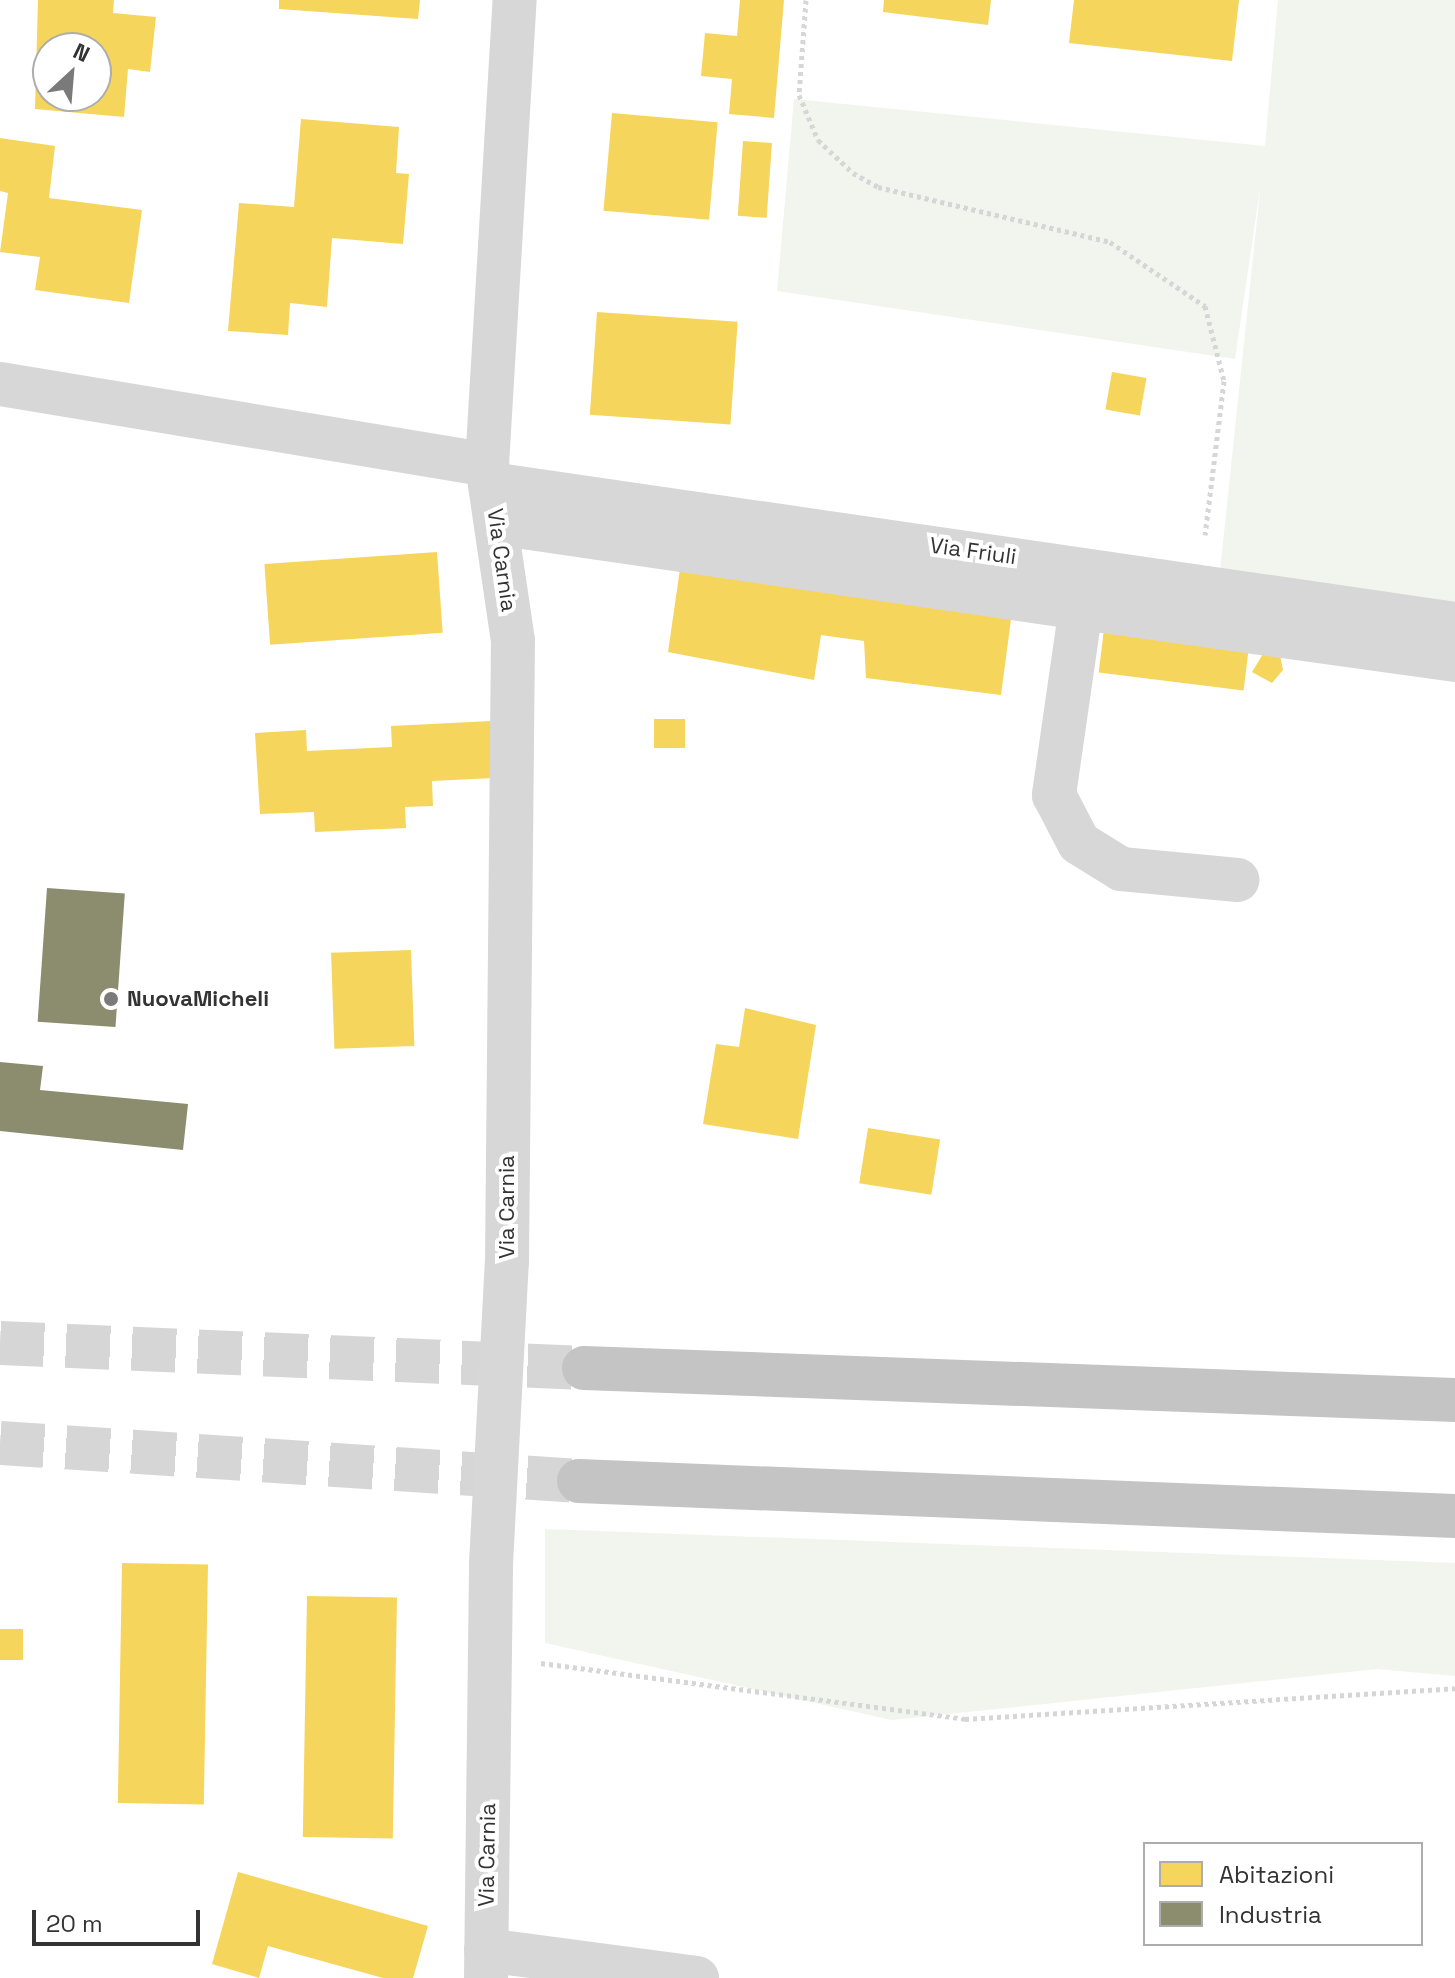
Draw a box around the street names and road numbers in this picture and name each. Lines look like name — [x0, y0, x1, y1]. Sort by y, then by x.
street label: Via Carnia — [482, 507, 522, 613]
street label: Via Friuli — [928, 532, 1018, 570]
street label: Via Carnia — [494, 1155, 520, 1259]
street label: Via Carnia — [473, 1803, 501, 1907]

